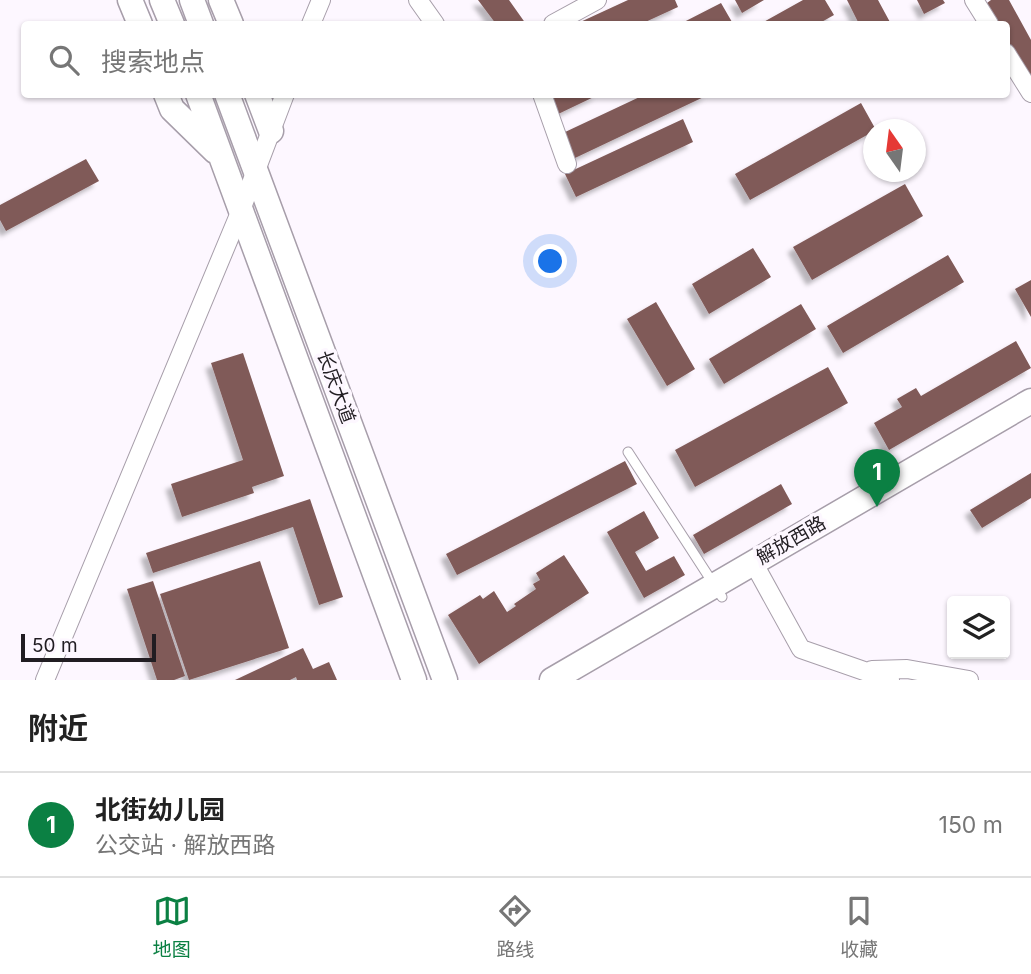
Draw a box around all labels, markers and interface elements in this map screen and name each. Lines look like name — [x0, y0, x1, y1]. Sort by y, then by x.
search box — [21, 21, 1010, 98]
icon: search — [45, 41, 83, 79]
text: 搜索地点 — [101, 46, 205, 77]
north arrow — [863, 119, 926, 182]
your location — [533, 244, 567, 278]
street label: 长庆大道 — [312, 347, 360, 427]
pin: 1 — [854, 449, 900, 507]
street label: 解放西路 — [752, 511, 830, 569]
map controls — [947, 596, 1010, 659]
button: layers — [947, 596, 1010, 659]
scale bar — [21, 631, 156, 663]
text: 50 m — [32, 634, 78, 657]
text: 附近 — [28, 710, 88, 746]
text: 北街幼儿园 — [95, 794, 225, 825]
text: 1 — [46, 811, 56, 839]
text: 150 m — [939, 811, 1003, 839]
text: 公交站 · 解放西路 — [95, 831, 276, 859]
tab: 地图 — [153, 892, 191, 961]
tab: 路线 — [496, 892, 534, 961]
tab: 收藏 — [840, 892, 878, 961]

